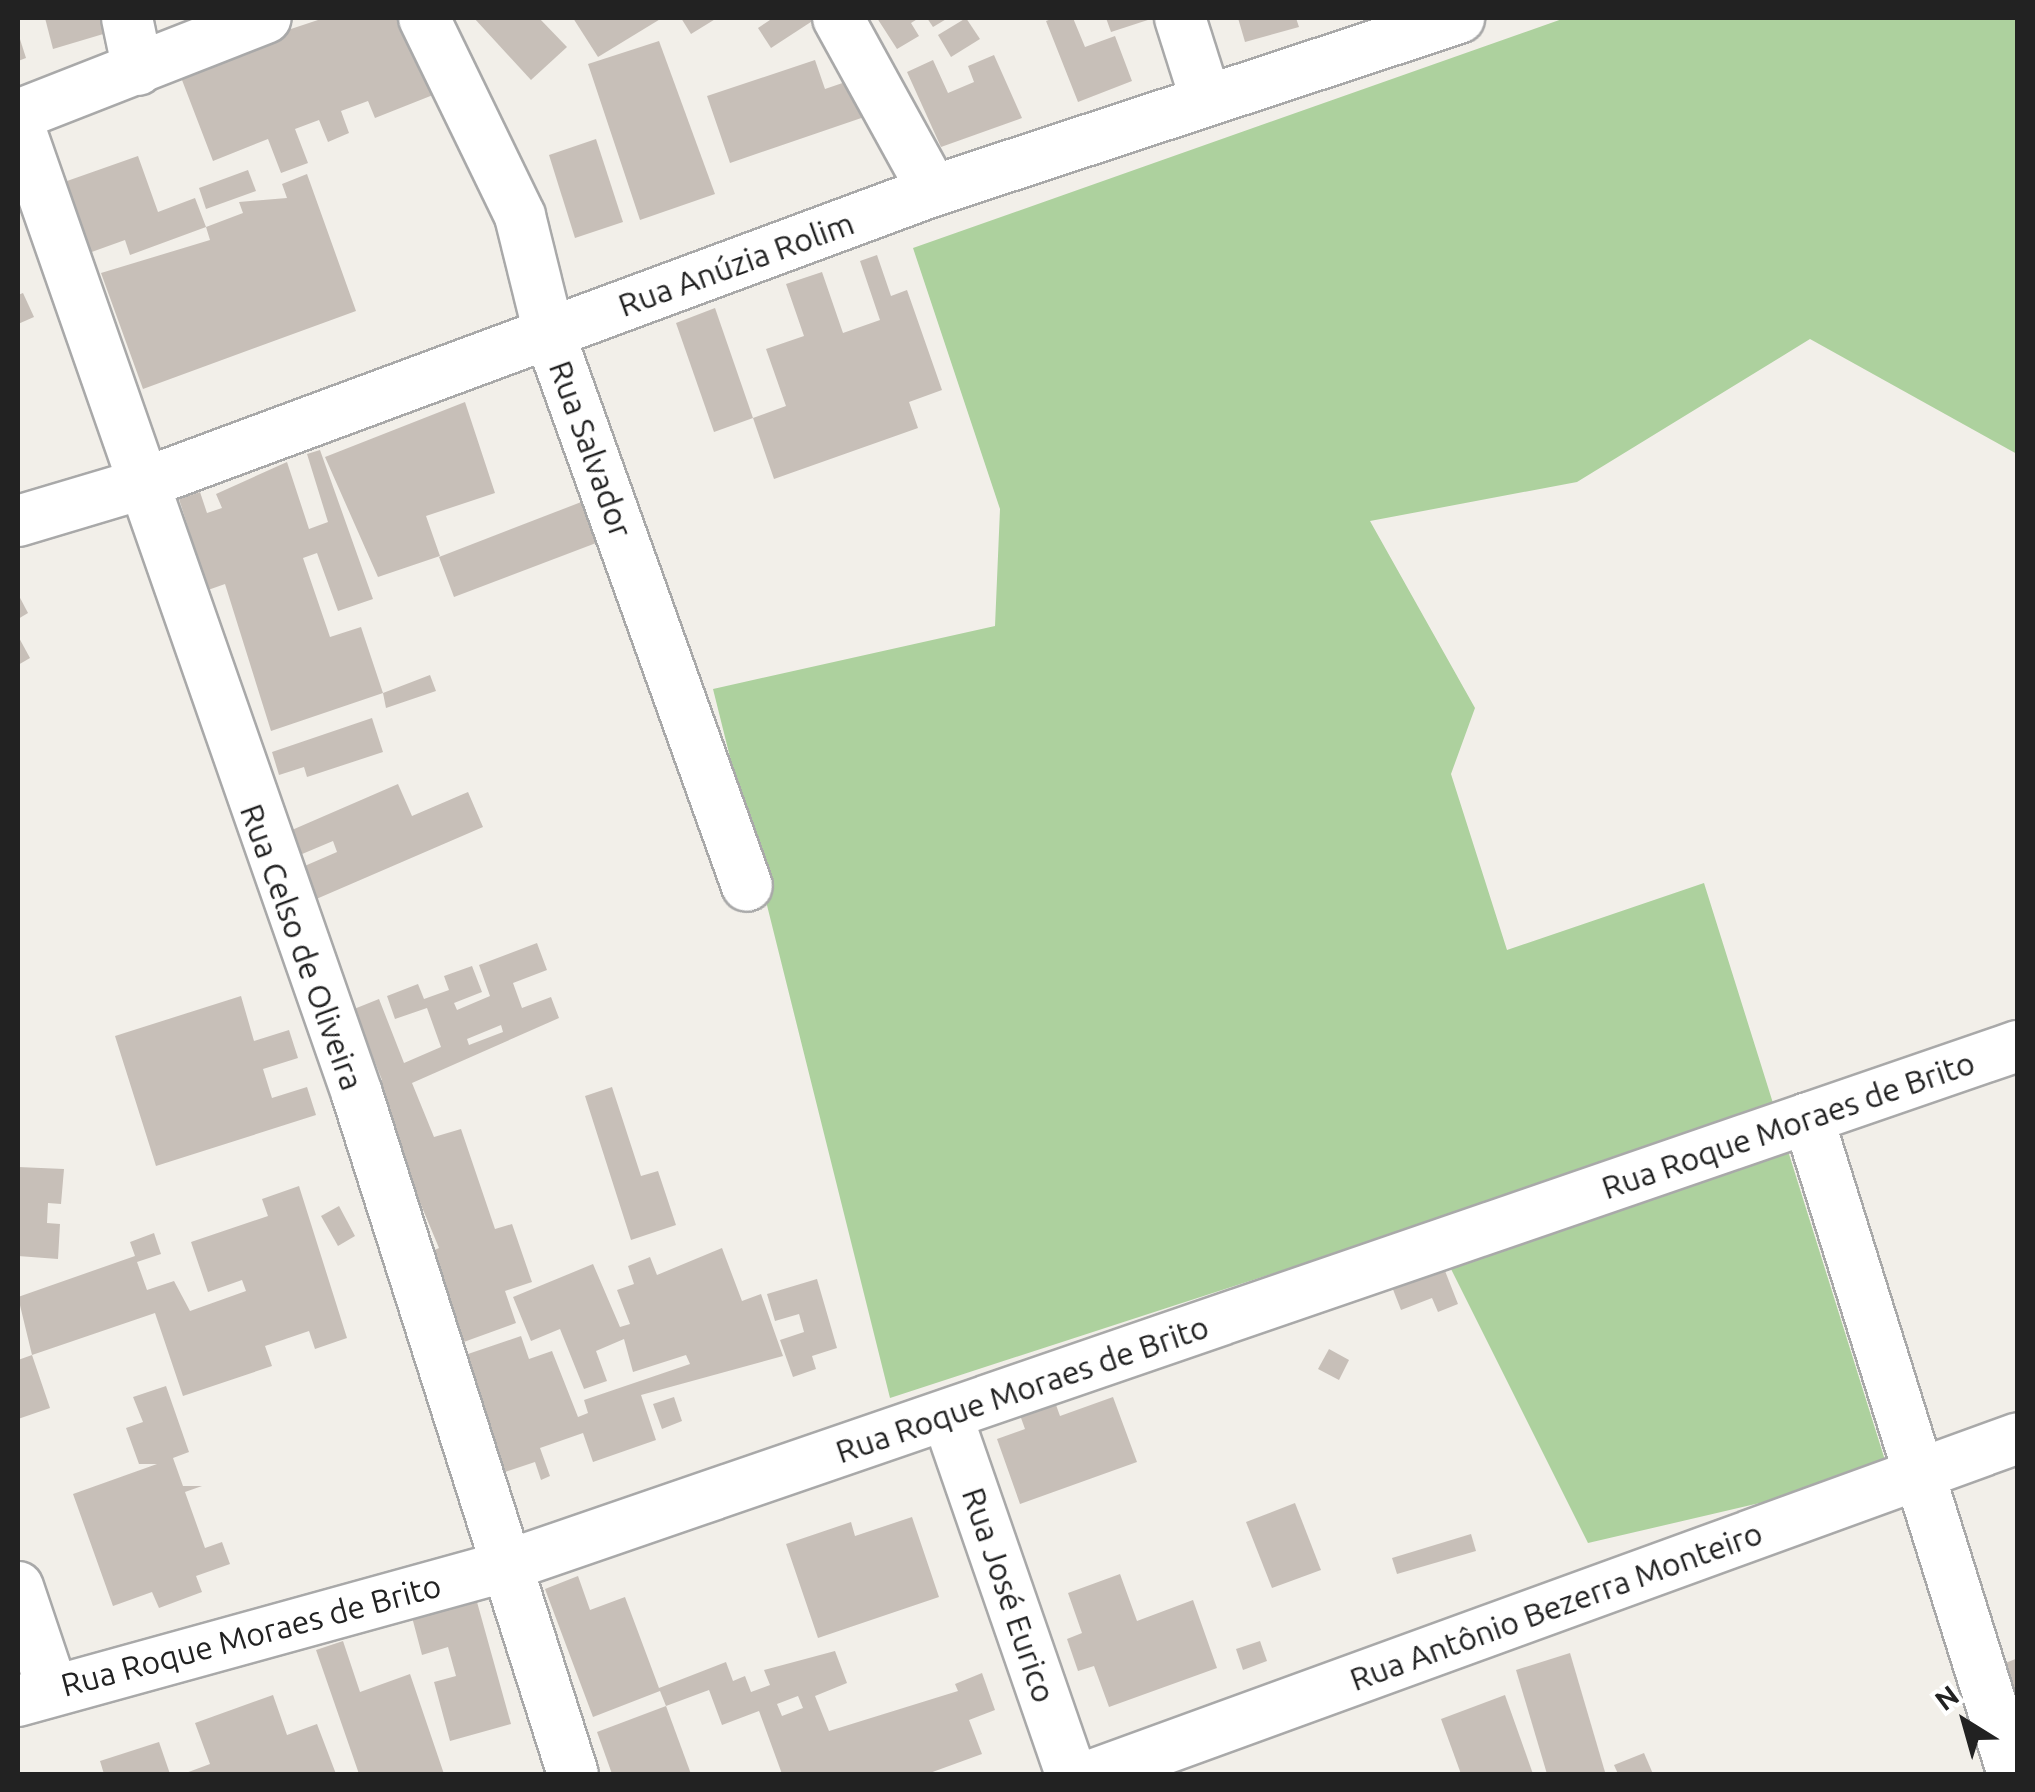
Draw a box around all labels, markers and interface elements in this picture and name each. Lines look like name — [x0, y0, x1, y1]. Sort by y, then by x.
street label: Rua Anúzia Rolim — [613, 204, 859, 324]
street label: Rua Salvador — [541, 355, 641, 543]
street label: Rua Celso de Oliveira — [232, 799, 372, 1095]
street label: Rua Roque Moraes de Brito — [1597, 1043, 1979, 1207]
street label: Rua Roque Moraes de Brito — [831, 1307, 1213, 1471]
street label: Rua José Eurico — [954, 1483, 1064, 1707]
street label: Rua Antônio Bezerra Monteiro — [1345, 1513, 1767, 1699]
street label: Rua Roque Moraes de Brito — [57, 1566, 445, 1704]
north arrow — [1915, 1672, 2015, 1772]
text: N — [1929, 1679, 1964, 1716]

